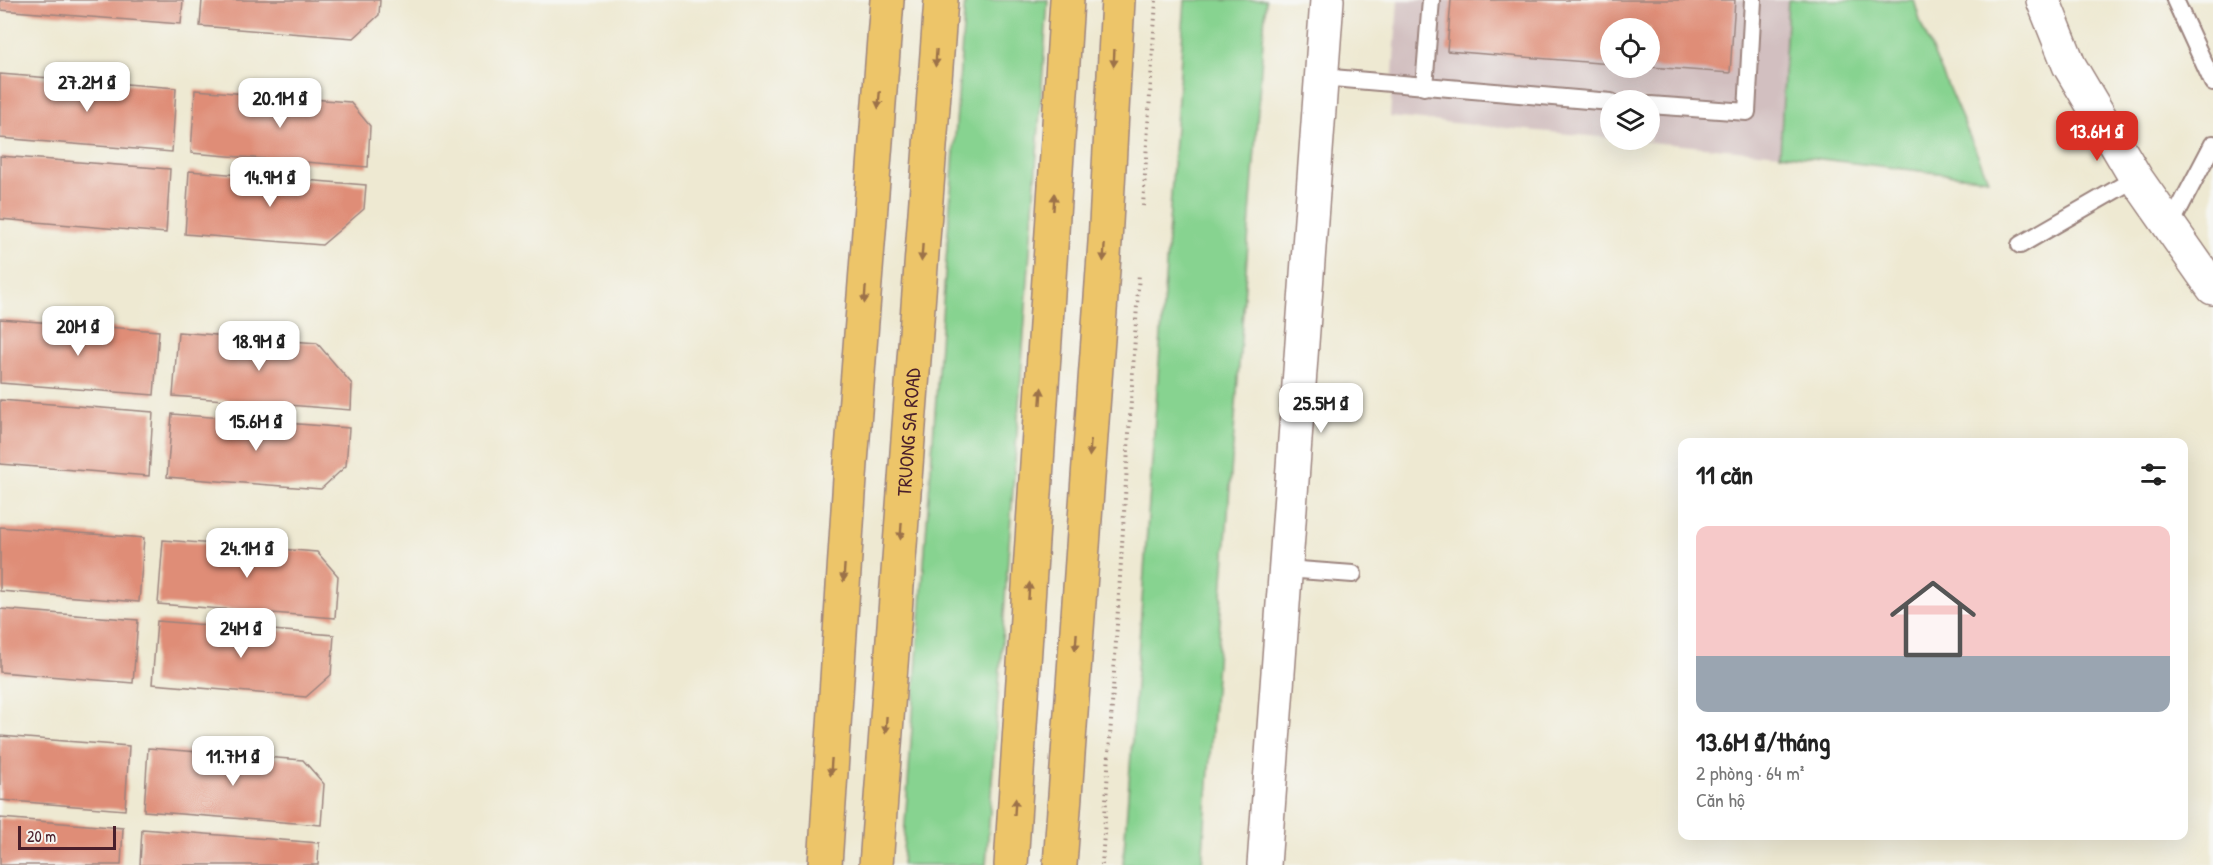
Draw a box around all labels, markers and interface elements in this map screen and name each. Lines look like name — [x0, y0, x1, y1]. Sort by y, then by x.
map controls — [1600, 18, 1660, 150]
button: locate — [1600, 18, 1660, 78]
one-way arrow — [932, 49, 941, 68]
one-way arrow — [1110, 49, 1119, 68]
pin: 27.2M ₫ — [32, 62, 142, 113]
text: 27.2M ₫ — [58, 68, 116, 95]
pin: 20.1M ₫ — [225, 78, 335, 129]
text: 20.1M ₫ — [252, 84, 308, 111]
button: layers — [1600, 90, 1660, 150]
one-way arrow — [875, 91, 884, 110]
pin: 13.6M ₫ — [2042, 111, 2152, 162]
text: 13.6M ₫ — [2070, 117, 2124, 144]
pin: 14.9M ₫ — [215, 157, 325, 208]
text: 14.9M ₫ — [244, 163, 296, 190]
one-way arrow — [1049, 192, 1059, 211]
one-way arrow — [917, 243, 927, 262]
one-way arrow — [1099, 244, 1109, 263]
one-way arrow — [860, 285, 869, 304]
pin: 20M ₫ — [36, 306, 120, 357]
text: 20M ₫ — [56, 312, 100, 339]
pin: 18.9M ₫ — [204, 321, 314, 372]
text: 18.9M ₫ — [233, 327, 285, 354]
street label: TRUONG SA ROAD — [890, 367, 926, 497]
pin: 25.5M ₫ — [1266, 383, 1376, 434]
one-way arrow — [1037, 387, 1046, 406]
text: 25.5M ₫ — [1293, 389, 1349, 416]
pin: 15.6M ₫ — [201, 401, 311, 452]
text: 15.6M ₫ — [229, 407, 283, 434]
one-way arrow — [1085, 438, 1095, 457]
text: 11 căn — [1696, 457, 1753, 492]
icon: filters — [2137, 458, 2170, 491]
one-way arrow — [896, 522, 906, 541]
pin: 24.1M ₫ — [192, 528, 302, 579]
text: 24.1M ₫ — [220, 534, 274, 561]
one-way arrow — [839, 563, 848, 582]
icon: home — [1879, 565, 1987, 673]
one-way arrow — [1024, 582, 1034, 601]
pin: 24M ₫ — [199, 608, 283, 659]
text: 24M ₫ — [220, 614, 262, 641]
one-way arrow — [1072, 633, 1081, 652]
one-way arrow — [881, 716, 891, 735]
text: 13.6M ₫/tháng — [1696, 724, 1830, 759]
pin: 11.7M ₫ — [178, 736, 288, 787]
text: 11.7M ₫ — [206, 742, 260, 769]
one-way arrow — [826, 758, 836, 777]
text: 2 phòng · 64 m² — [1696, 759, 1804, 786]
text: Căn hộ — [1696, 786, 1745, 813]
one-way arrow — [1010, 797, 1020, 816]
scale bar — [18, 823, 116, 850]
text: 20 m — [27, 825, 56, 847]

